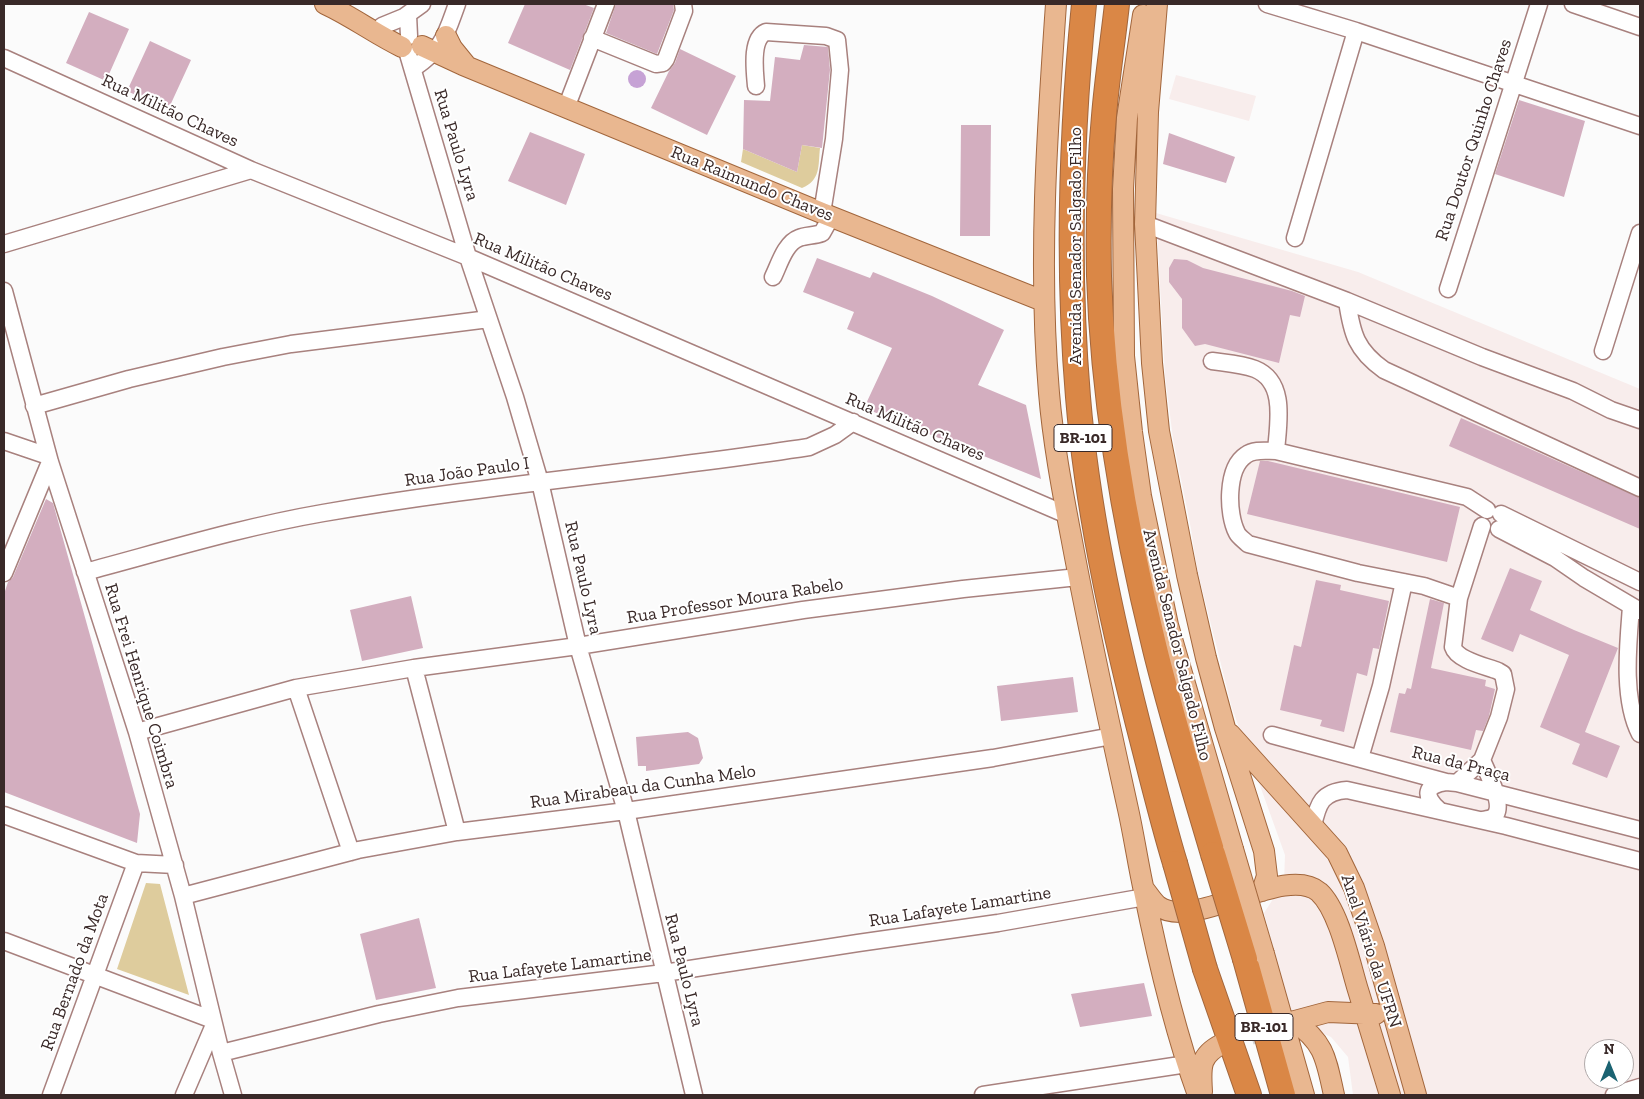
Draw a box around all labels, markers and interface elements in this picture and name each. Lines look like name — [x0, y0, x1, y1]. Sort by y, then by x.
street label: Rua Doutor Quinho Chaves — [1431, 36, 1517, 244]
street label: Rua Militão Chaves — [98, 70, 242, 152]
street label: Rua Paulo Lyra — [429, 87, 483, 203]
street label: Avenida Senador Salgado Filho — [1065, 127, 1087, 365]
street label: Rua Raimundo Chaves — [668, 142, 836, 226]
street label: Rua Militão Chaves — [470, 228, 616, 306]
street label: Rua Militão Chaves — [842, 388, 988, 466]
road number: BR-101 — [1054, 424, 1112, 452]
street label: Rua João Paulo I — [403, 453, 531, 491]
street label: Rua Paulo Lyra — [559, 519, 607, 637]
street label: Avenida Senador Salgado Filho — [1138, 527, 1216, 763]
street label: Rua Professor Moura Rabelo — [625, 573, 845, 629]
street label: Rua Frei Henrique Coimbra — [99, 581, 183, 791]
street label: Rua da Praça — [1410, 741, 1512, 787]
street label: Rua Mirabeau da Cunha Melo — [529, 760, 757, 814]
street label: Anel Viário da UFRN — [1336, 871, 1406, 1031]
street label: Rua Lafayete Lamartine — [867, 882, 1053, 932]
street label: Rua Bernado da Mota — [36, 890, 114, 1054]
street label: Rua Paulo Lyra — [660, 911, 708, 1029]
street label: Rua Lafayete Lamartine — [467, 944, 653, 988]
road number: BR-101 — [1235, 1014, 1293, 1040]
north arrow — [1584, 1039, 1634, 1089]
text: N — [1604, 1041, 1614, 1058]

